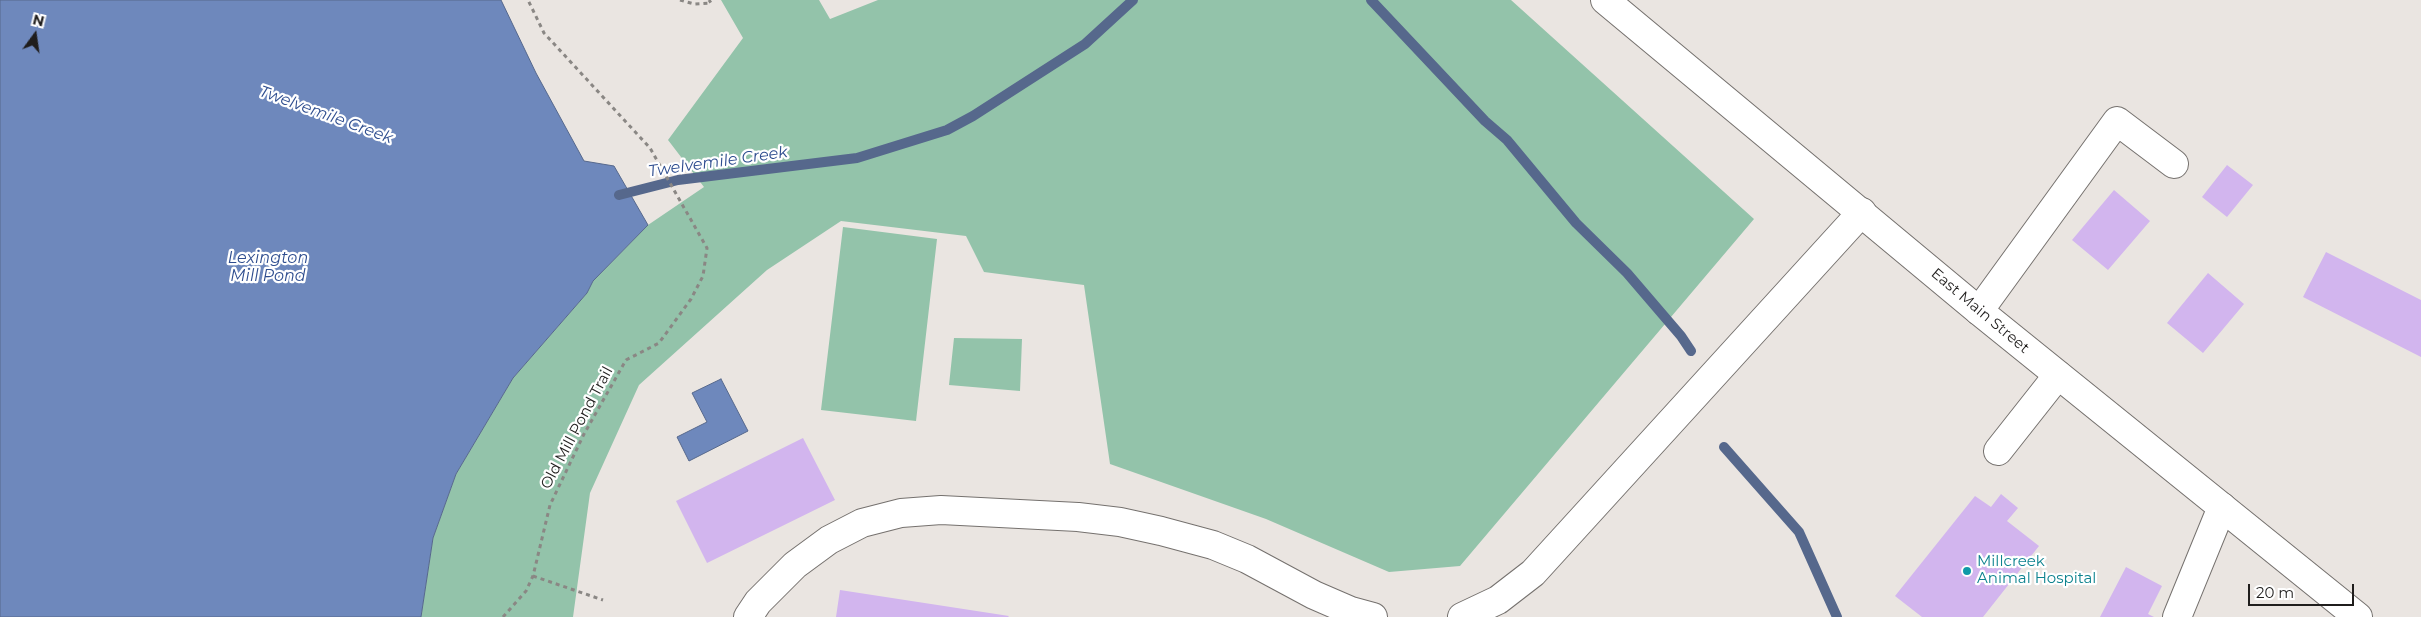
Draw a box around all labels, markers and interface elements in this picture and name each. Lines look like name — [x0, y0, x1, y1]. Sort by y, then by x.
north arrow — [10, 10, 60, 60]
text: N — [31, 10, 46, 31]
water label: Twelvemile Creek — [257, 82, 395, 148]
water label: Twelvemile Creek — [647, 143, 789, 181]
water label: Lexington Mill Pond — [228, 248, 308, 286]
street label: East Main Street — [1927, 265, 2033, 357]
street label: Old Mill Pond Trail — [537, 364, 617, 492]
place label: Millcreek Animal Hospital — [1977, 553, 2096, 588]
marker: Millcreek Animal Hospital — [1961, 565, 1973, 577]
scale bar — [2251, 574, 2357, 606]
text: 20 m — [2256, 583, 2294, 602]

